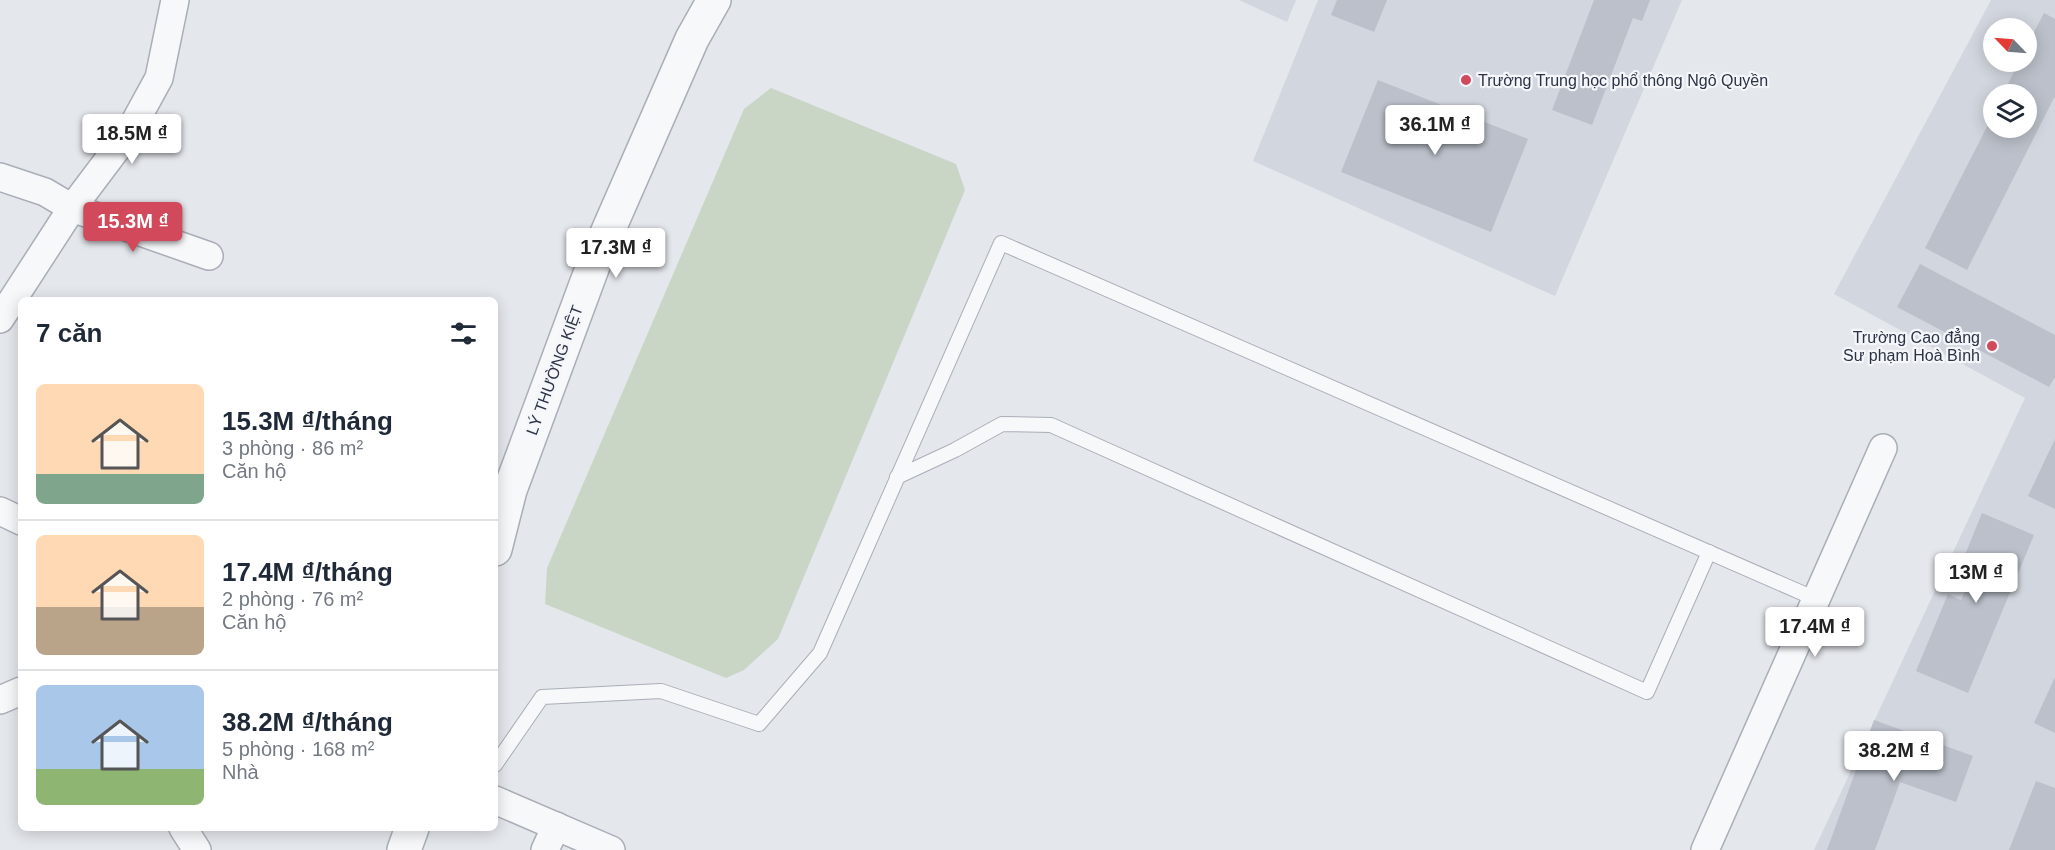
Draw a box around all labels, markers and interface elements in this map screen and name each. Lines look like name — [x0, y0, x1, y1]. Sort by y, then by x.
north arrow — [1983, 18, 2037, 72]
map controls — [1983, 18, 2037, 138]
place label: Trường Trung học phổ thông Ngô Quyền — [1478, 72, 1768, 89]
marker: Trường Trung học phổ thông Ngô Quyền — [1459, 73, 1473, 87]
button: layers — [1983, 84, 2037, 138]
pin: 36.1M ₫ — [1380, 105, 1490, 156]
text: 36.1M ₫ — [1399, 113, 1471, 135]
pin: 18.5M ₫ — [77, 114, 187, 165]
text: 18.5M ₫ — [96, 122, 168, 144]
pin: 15.3M ₫ — [78, 202, 188, 253]
text: 15.3M ₫ — [97, 210, 169, 232]
pin: 17.3M ₫ — [561, 228, 671, 279]
text: 17.3M ₫ — [580, 236, 652, 258]
street label: LÝ THƯỜNG KIỆT — [522, 303, 586, 437]
icon: filters — [447, 317, 480, 350]
text: 7 căn — [36, 318, 103, 348]
place label: Trường Cao đẳng Sư phạm Hoà Bình — [1843, 328, 1980, 364]
marker: Trường Cao đẳng Sư phạm Hoà Bình — [1985, 339, 1999, 353]
text: 15.3M ₫/tháng — [222, 406, 393, 436]
icon: home — [84, 408, 156, 480]
text: 3 phòng · 86 m² — [222, 437, 363, 459]
text: Căn hộ — [222, 460, 287, 482]
pin: 13M ₫ — [1934, 553, 2018, 604]
text: 17.4M ₫/tháng — [222, 557, 393, 587]
icon: home — [84, 559, 156, 631]
text: 13M ₫ — [1949, 561, 2003, 583]
text: 2 phòng · 76 m² — [222, 588, 363, 610]
pin: 17.4M ₫ — [1760, 607, 1870, 658]
text: Căn hộ — [222, 611, 287, 633]
text: 17.4M ₫ — [1779, 615, 1851, 637]
text: 38.2M ₫/tháng — [222, 707, 393, 737]
icon: home — [84, 709, 156, 781]
pin: 38.2M ₫ — [1839, 731, 1949, 782]
text: 5 phòng · 168 m² — [222, 738, 374, 760]
text: 38.2M ₫ — [1858, 739, 1930, 761]
text: Nhà — [222, 761, 259, 783]

